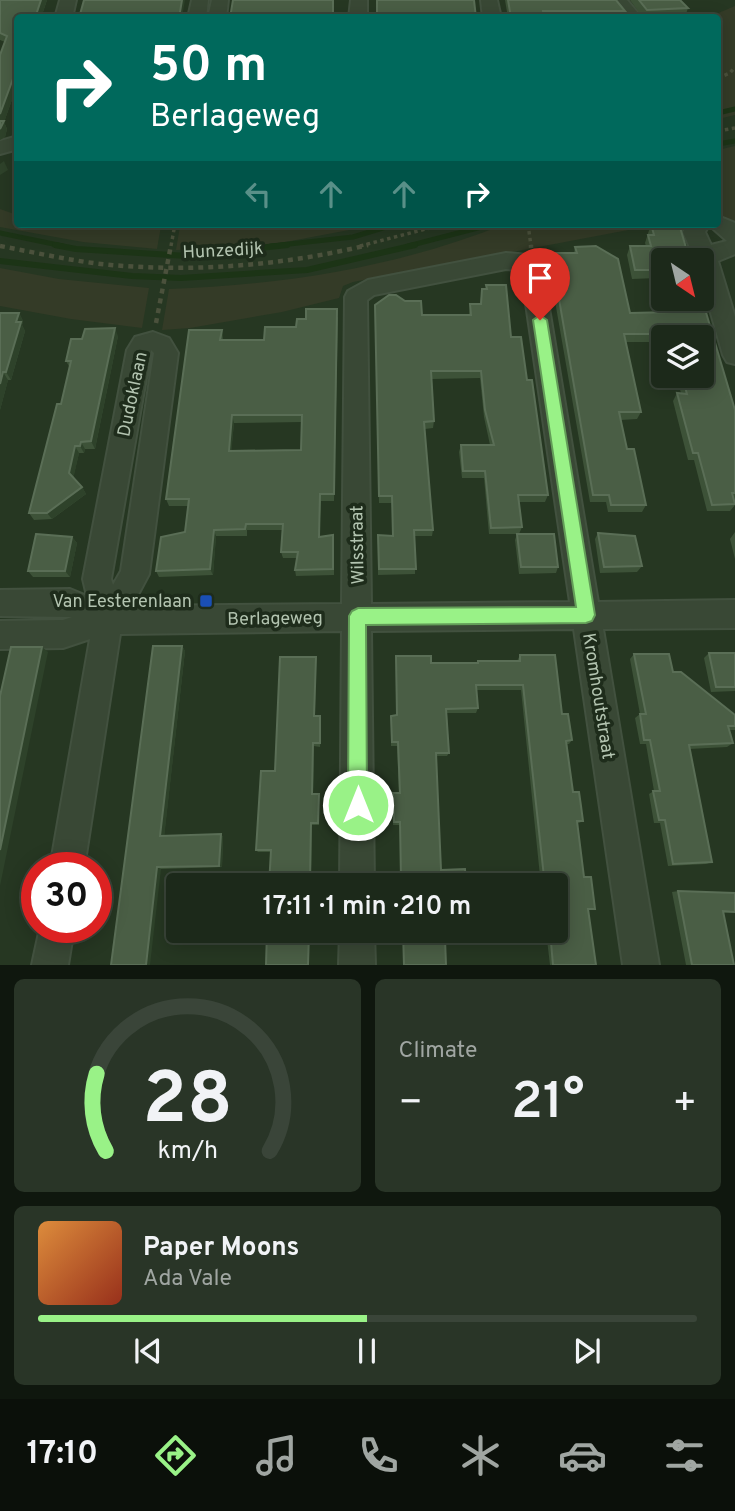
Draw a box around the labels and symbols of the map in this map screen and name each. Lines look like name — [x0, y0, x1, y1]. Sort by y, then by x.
street label: Hunzedijk — [182, 238, 264, 265]
pin — [510, 248, 570, 320]
north arrow — [651, 248, 714, 312]
street label: Dudoklaan — [113, 350, 154, 439]
street label: Wilsstraat — [346, 505, 371, 585]
place label: Van Eesterenlaan — [52, 591, 192, 614]
marker: Van Eesterenlaan — [198, 593, 214, 609]
street label: Berlageweg — [227, 607, 323, 632]
street label: Kromhoutstraat — [576, 632, 619, 761]
position arrow — [321, 768, 395, 842]
speed limit sign: 30 — [21, 852, 112, 943]

